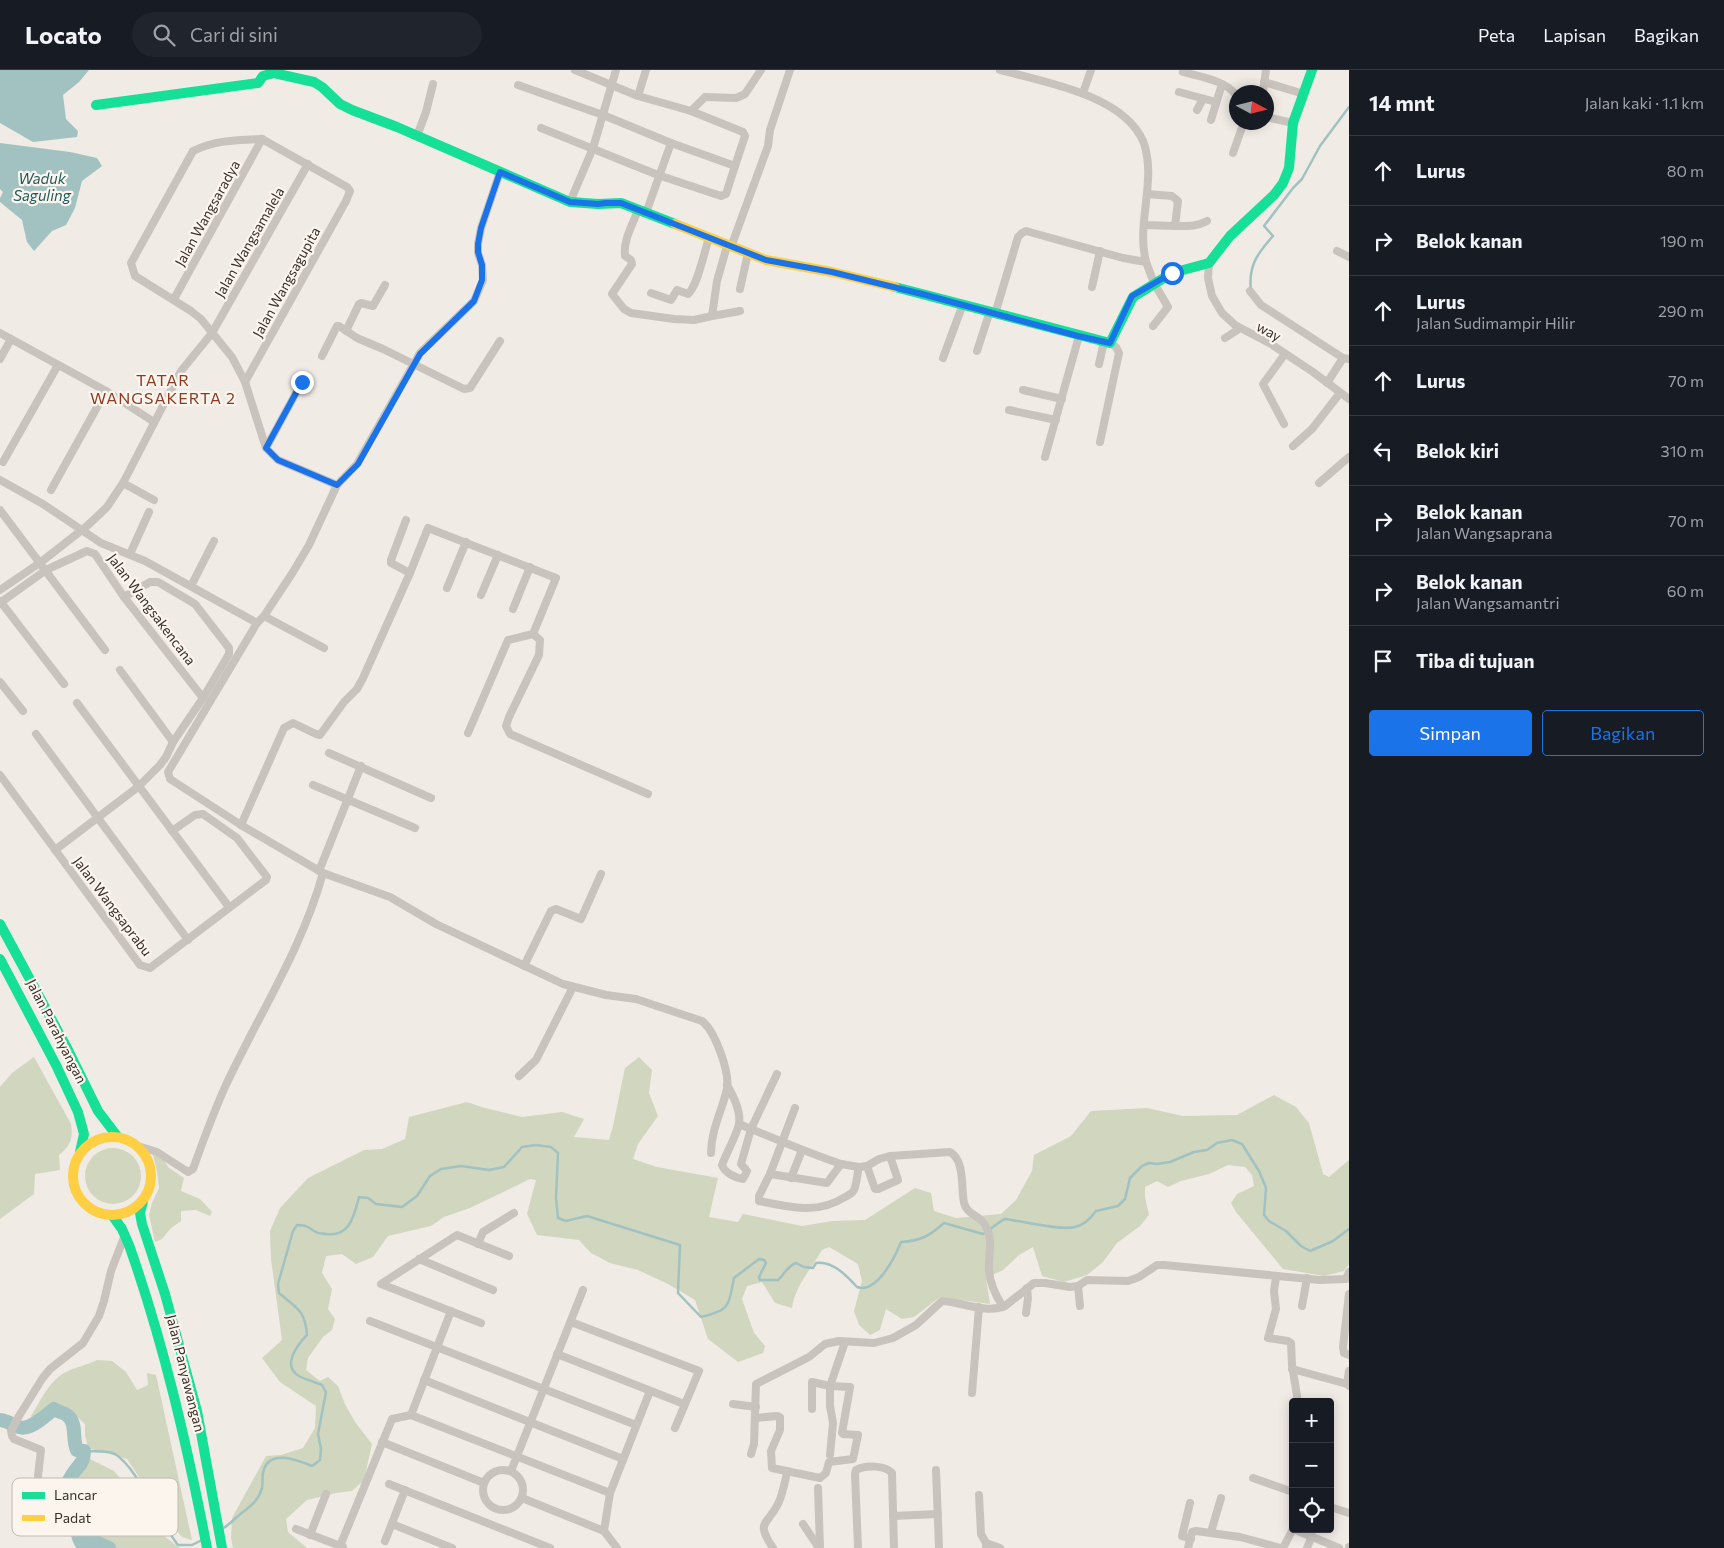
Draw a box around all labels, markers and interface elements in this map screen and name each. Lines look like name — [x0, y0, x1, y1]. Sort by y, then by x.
search box — [132, 12, 482, 57]
text: Locato — [25, 20, 102, 49]
icon: search — [150, 21, 178, 49]
text: Cari di sini — [190, 23, 278, 46]
text: Peta — [1478, 24, 1515, 46]
text: Lapisan — [1543, 24, 1606, 46]
text: Bagikan — [1634, 24, 1699, 46]
north arrow — [1229, 85, 1274, 130]
text: 14 mnt — [1369, 90, 1435, 115]
text: Jalan kaki · 1.1 km — [1585, 93, 1704, 112]
street label: Jalan Wangsaradya — [171, 157, 243, 269]
icon: ahead — [1369, 157, 1397, 185]
text: Lurus — [1416, 159, 1465, 182]
text: 80 m — [1667, 161, 1704, 180]
water label: Waduk Saguling — [13, 169, 72, 204]
street label: Jalan Wangsamalela — [211, 184, 287, 300]
street label: Jalan Wangsagupita — [249, 224, 323, 340]
icon: right — [1369, 227, 1397, 255]
text: Belok kanan — [1416, 229, 1523, 252]
text: 190 m — [1660, 231, 1704, 250]
route start — [1161, 262, 1184, 285]
text: Lurus — [1416, 290, 1465, 313]
icon: ahead — [1369, 297, 1397, 325]
text: 290 m — [1658, 301, 1704, 320]
text: Jalan Sudimampir Hilir — [1416, 313, 1575, 332]
street label: way — [1254, 317, 1284, 345]
icon: ahead — [1369, 367, 1397, 395]
text: Lurus — [1416, 369, 1465, 392]
district label: TATAR WANGSAKERTA 2 — [90, 370, 236, 407]
route end — [291, 371, 314, 394]
text: 70 m — [1668, 371, 1704, 390]
icon: left — [1369, 437, 1397, 465]
text: Belok kiri — [1416, 439, 1499, 462]
text: 310 m — [1661, 441, 1704, 460]
text: Belok kanan — [1416, 500, 1523, 523]
icon: right — [1369, 507, 1397, 535]
text: 70 m — [1668, 511, 1704, 530]
text: Jalan Wangsaprana — [1416, 523, 1553, 542]
street label: Jalan Wangsakencana — [104, 550, 200, 668]
text: Belok kanan — [1416, 570, 1523, 593]
icon: right — [1369, 577, 1397, 605]
text: 60 m — [1667, 581, 1704, 600]
text: Jalan Wangsamantri — [1416, 593, 1560, 612]
icon: arrive — [1369, 647, 1397, 675]
text: Tiba di tujuan — [1416, 649, 1534, 672]
button: Simpan — [1369, 710, 1532, 756]
button: Bagikan — [1542, 710, 1704, 756]
street label: Jalan Wangsaprabu — [70, 853, 156, 959]
street label: Jalan Parahyangan — [23, 976, 91, 1086]
street label: Jalan Panyawangan — [163, 1312, 209, 1434]
map controls — [1289, 1398, 1334, 1533]
button: + — [1289, 1398, 1334, 1443]
button: − — [1289, 1443, 1334, 1488]
legend — [12, 1478, 178, 1536]
text: Lancar — [54, 1486, 98, 1503]
button: locate — [1289, 1488, 1334, 1533]
text: Padat — [54, 1509, 92, 1526]

